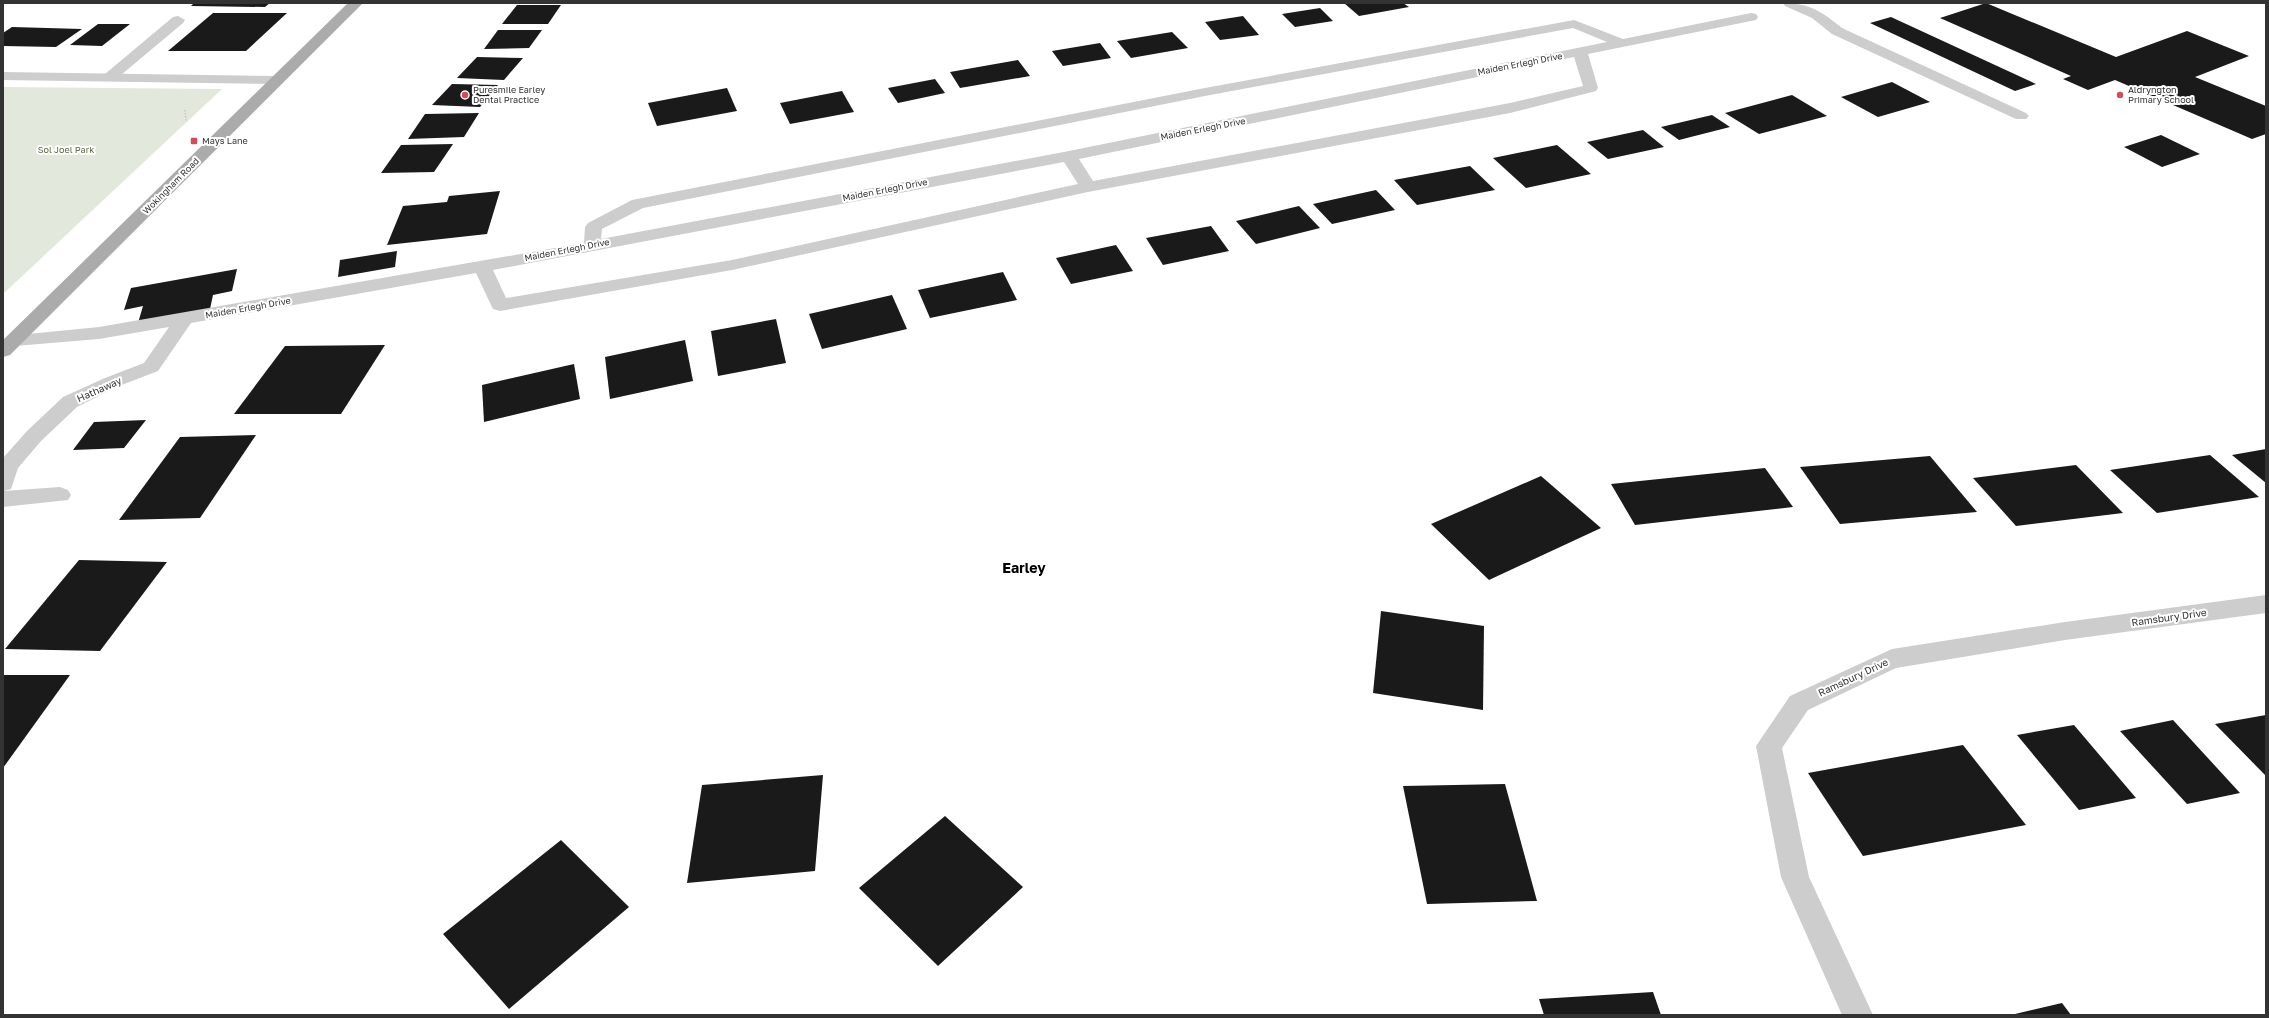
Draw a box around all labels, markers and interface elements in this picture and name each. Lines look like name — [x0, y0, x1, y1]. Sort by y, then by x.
street label: Maiden Erlegh Drive — [1476, 50, 1563, 77]
place label: Puresmile Earley Dental Practice — [473, 84, 545, 105]
place label: Aldryngton Primary School — [2128, 84, 2194, 105]
marker: Puresmile Earley Dental Practice — [460, 90, 470, 100]
marker: Aldryngton Primary School — [2115, 90, 2125, 100]
street label: Maiden Erlegh Drive — [1159, 115, 1246, 142]
place label: Mays Lane — [202, 135, 248, 146]
marker: Mays Lane — [189, 136, 199, 146]
park label: Sol Joel Park — [38, 144, 94, 155]
street label: Wokingham Road — [140, 155, 201, 216]
street label: Maiden Erlegh Drive — [841, 176, 928, 203]
street label: Maiden Erlegh Drive — [523, 236, 610, 263]
street label: Maiden Erlegh Drive — [204, 295, 291, 320]
street label: Hathaway — [75, 374, 124, 404]
district label: Earley — [1002, 559, 1046, 576]
street label: Ramsbury Drive — [2131, 606, 2208, 628]
street label: Ramsbury Drive — [1816, 655, 1890, 698]

